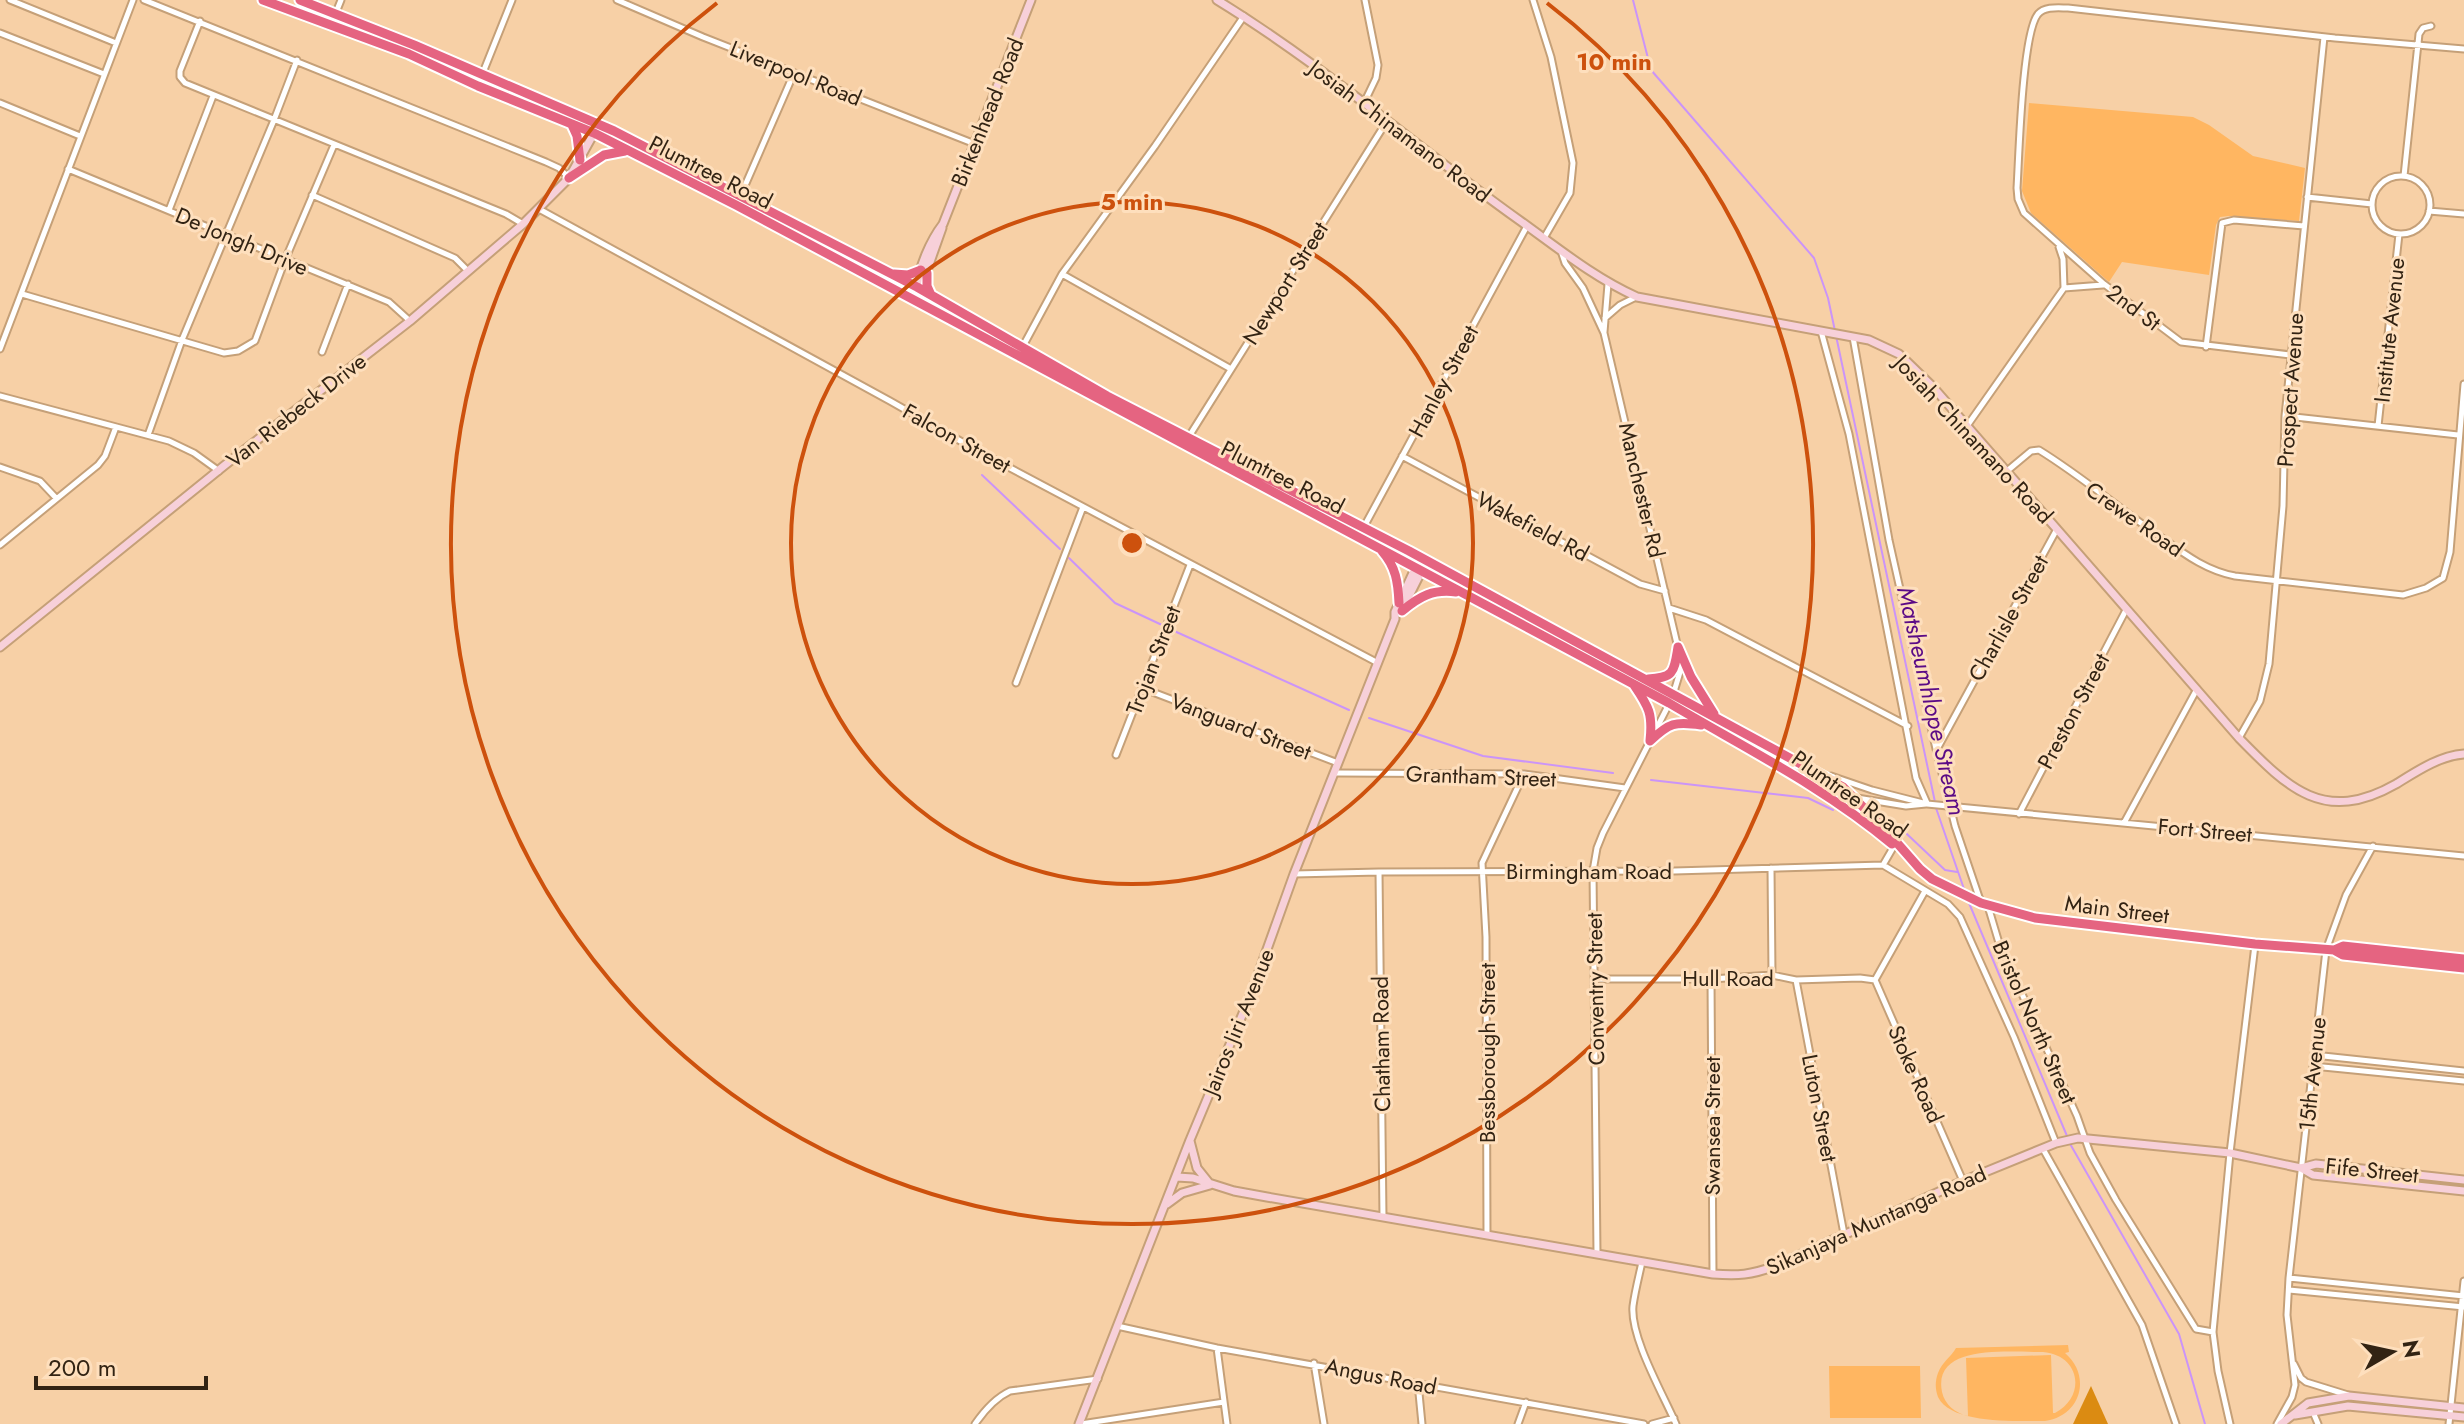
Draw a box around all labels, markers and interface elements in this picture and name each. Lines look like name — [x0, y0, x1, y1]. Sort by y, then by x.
street label: Liverpool Road — [725, 32, 867, 114]
street label: Birkenhead Road — [943, 33, 1031, 191]
text: 10 min — [1576, 44, 1652, 79]
street label: Josiah Chinamano Road — [1300, 50, 1498, 210]
street label: Plumtree Road — [644, 127, 778, 217]
text: 5 min — [1101, 184, 1163, 219]
street label: De Jongh Drive — [171, 199, 313, 283]
street label: Newport Street — [1234, 215, 1336, 351]
street label: Institute Avenue — [2365, 256, 2413, 404]
street label: 2nd St — [2100, 276, 2168, 338]
street label: Prospect Avenue — [2269, 312, 2311, 468]
street label: Hanley Street — [1400, 319, 1486, 443]
street label: Van Riebeck Drive — [219, 345, 373, 475]
street label: Josiah Chinamano Road — [1885, 345, 2061, 531]
street label: Falcon Street — [897, 395, 1017, 481]
street label: Manchester Rd — [1611, 419, 1673, 561]
street label: Plumtree Road — [1216, 432, 1350, 522]
street label: Crewe Road — [2079, 473, 2191, 565]
street label: Wakefield Rd — [1471, 483, 1595, 569]
centre of rings — [1118, 529, 1146, 557]
street label: Charlisle Street — [1960, 548, 2056, 687]
water label: Matsheumhlope Stream — [1888, 583, 1975, 819]
street label: Trojan Street — [1118, 600, 1189, 719]
street label: Preston Street — [2029, 647, 2117, 775]
street label: Vanguard Street — [1166, 684, 1317, 768]
street label: Plumtree Road — [1786, 742, 1914, 846]
street label: Grantham Street — [1405, 757, 1557, 795]
street label: Fort Street — [2157, 810, 2254, 850]
street label: Birmingham Road — [1506, 855, 1672, 887]
street label: Main Street — [2063, 887, 2172, 931]
street label: Conventry Street — [1578, 912, 1612, 1066]
street label: Bristol North Street — [1985, 935, 2086, 1110]
street label: Jairos Jiri Avenue — [1193, 944, 1282, 1103]
street label: Bessborough Street — [1471, 962, 1503, 1143]
street label: Hull Road — [1682, 962, 1774, 994]
street label: Chatham Road — [1364, 976, 1398, 1112]
street label: 15th Avenue — [2290, 1015, 2334, 1133]
street label: Stoke Road — [1880, 1020, 1952, 1128]
street label: Luton Street — [1794, 1051, 1846, 1165]
street label: Swansea Street — [1696, 1056, 1728, 1196]
street label: Fife Street — [2324, 1149, 2421, 1191]
street label: Sikanjaya Muntanga Road — [1761, 1157, 1991, 1283]
north arrow — [2352, 1312, 2432, 1392]
text: N — [2395, 1338, 2429, 1360]
scale bar — [36, 1340, 206, 1390]
text: 200 m — [48, 1350, 116, 1385]
street label: Angus Road — [1322, 1350, 1440, 1402]

